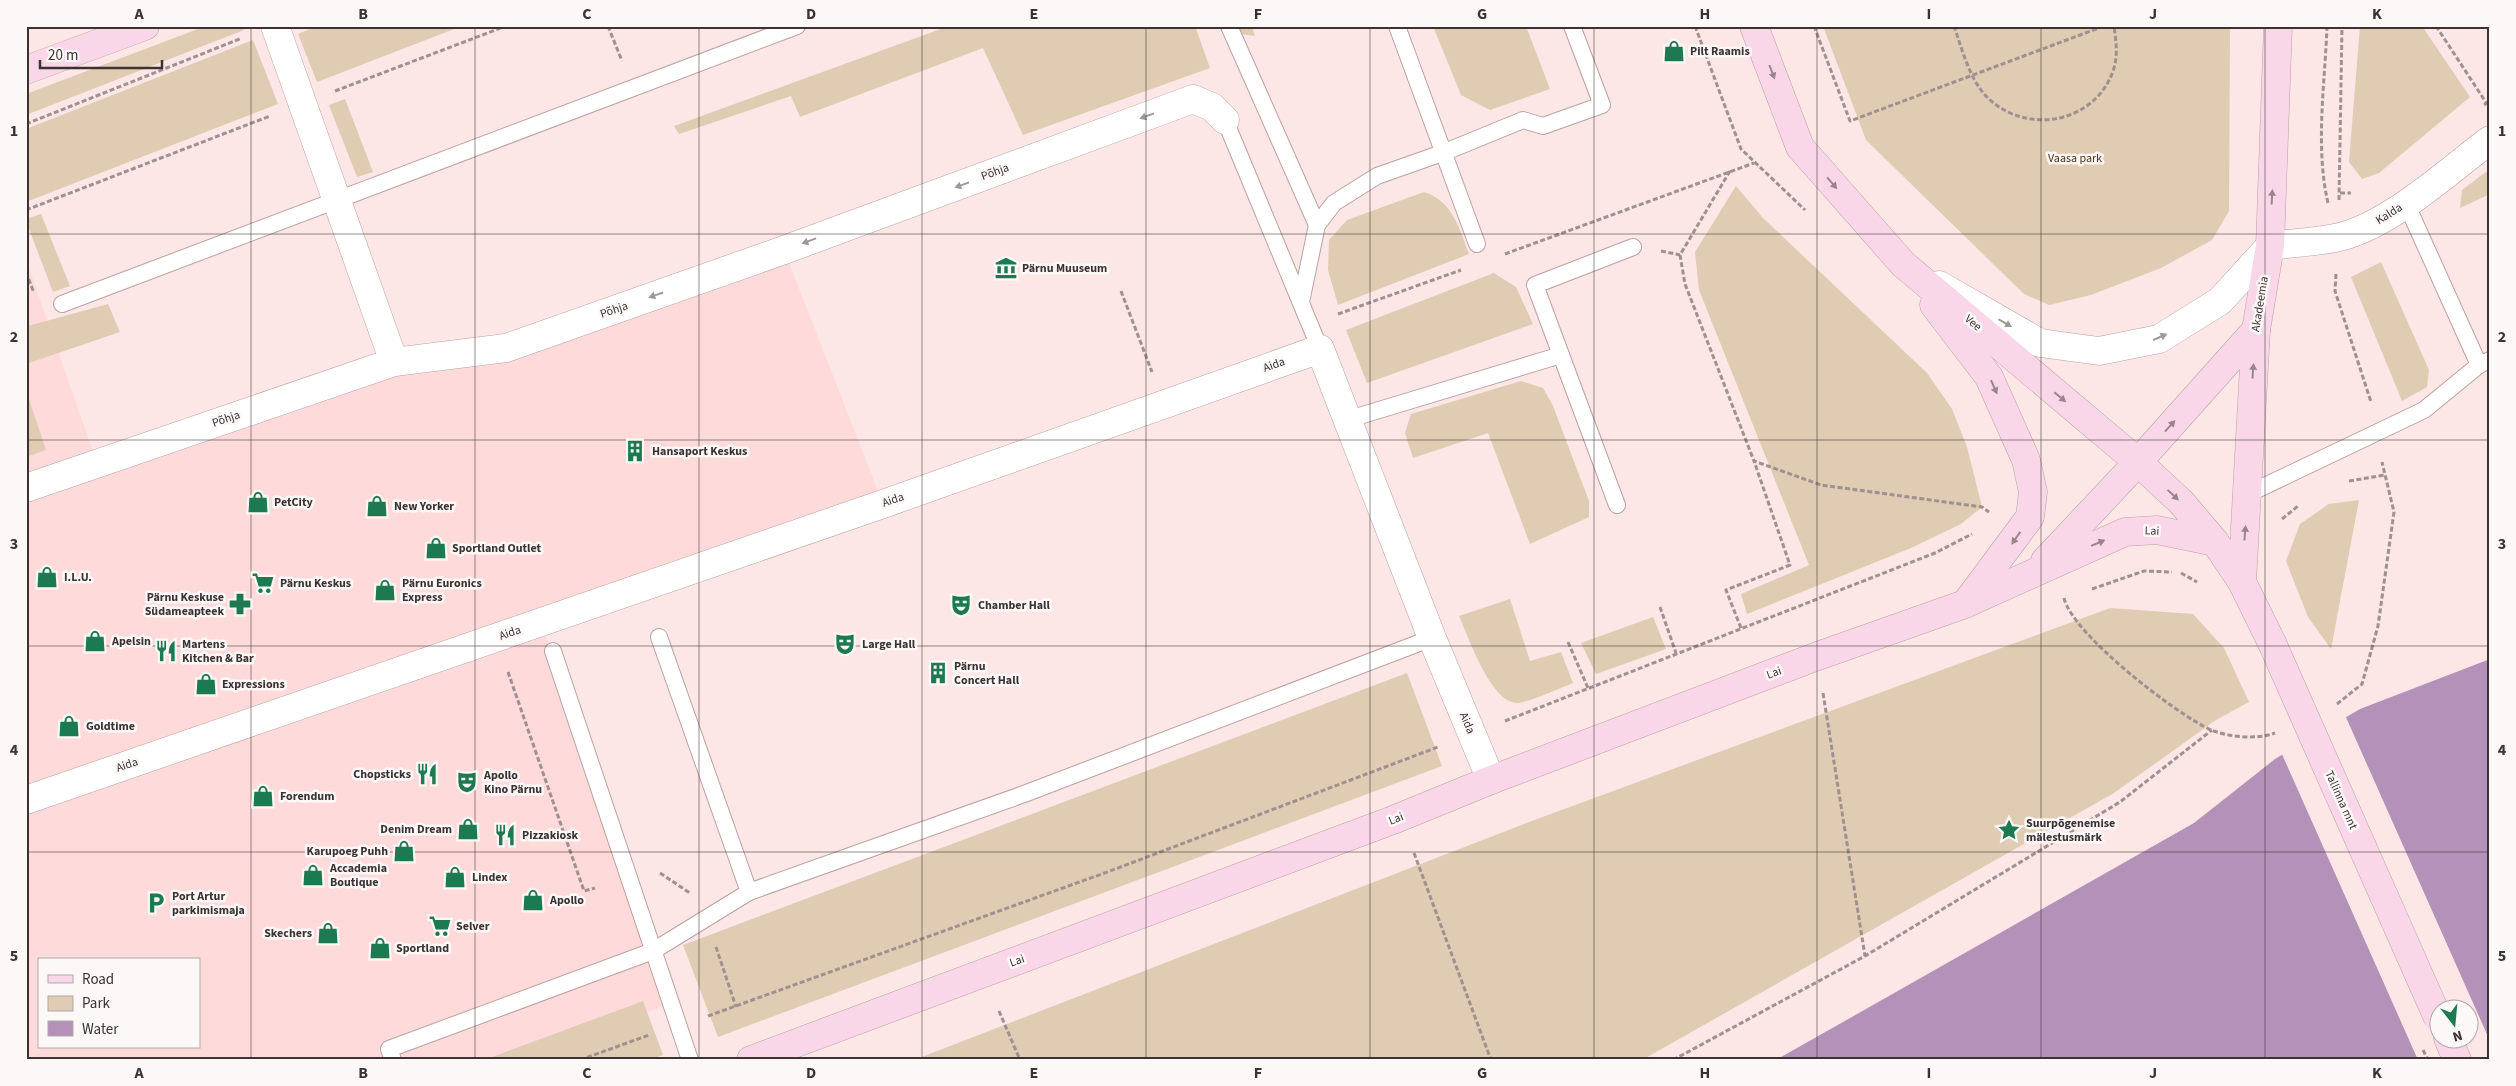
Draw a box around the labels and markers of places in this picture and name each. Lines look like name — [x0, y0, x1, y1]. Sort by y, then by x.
shop icon: Pilt Raamis — [1661, 38, 1687, 64]
place label: Pilt Raamis — [1690, 43, 1750, 60]
museum icon: Pärnu Muuseum — [993, 255, 1019, 281]
place label: Pärnu Muuseum — [1022, 260, 1107, 277]
building icon: Hansaport Keskus — [622, 438, 648, 464]
place label: Hansaport Keskus — [652, 443, 747, 460]
shop icon: PetCity — [245, 489, 271, 515]
shop icon: New Yorker — [364, 493, 390, 519]
place label: PetCity — [274, 494, 313, 511]
place label: New Yorker — [394, 498, 454, 515]
shop icon: Sportland Outlet — [423, 535, 449, 561]
place label: Sportland Outlet — [452, 540, 542, 557]
shop icon: I.L.U. — [34, 564, 60, 590]
place label: I.L.U. — [64, 569, 92, 586]
supermarket icon: Pärnu Keskus — [250, 570, 276, 596]
place label: Pärnu Keskus — [280, 575, 351, 592]
place label: Pärnu Euronics Express — [402, 575, 482, 606]
shop icon: Pärnu Euronics Express — [372, 577, 398, 603]
place label: Pärnu Keskuse Südameapteek — [145, 589, 224, 620]
pharmacy icon: Pärnu Keskuse Südameapteek — [227, 591, 253, 617]
theatre icon: Chamber Hall — [948, 592, 974, 618]
place label: Chamber Hall — [978, 597, 1051, 614]
shop icon: Apelsin — [82, 628, 108, 654]
theatre icon: Large Hall — [832, 631, 858, 657]
place label: Apelsin — [111, 633, 151, 650]
place label: Martens Kitchen & Bar — [182, 636, 254, 667]
place label: Large Hall — [862, 636, 916, 653]
restaurant icon: Martens Kitchen & Bar — [153, 638, 179, 664]
place label: Pärnu Concert Hall — [954, 658, 1020, 689]
building icon: Pärnu Concert Hall — [925, 660, 951, 686]
shop icon: Expressions — [193, 671, 219, 697]
place label: Expressions — [222, 676, 285, 693]
shop icon: Goldtime — [56, 713, 82, 739]
place label: Goldtime — [86, 718, 135, 735]
restaurant icon: Chopsticks — [414, 761, 440, 787]
place label: Chopsticks — [353, 766, 411, 783]
place label: Apollo Kino Pärnu — [483, 767, 542, 798]
theatre icon: Apollo Kino Pärnu — [454, 769, 480, 795]
shop icon: Forendum — [250, 783, 276, 809]
place label: Forendum — [280, 788, 334, 805]
place label: Suurpõgenemise mälestusmärk — [2026, 815, 2115, 846]
shop icon: Denim Dream — [455, 816, 481, 842]
place icon: Suurpõgenemise mälestusmärk — [1996, 817, 2022, 843]
place label: Denim Dream — [380, 821, 452, 838]
restaurant icon: Pizzakiosk — [492, 822, 518, 848]
place label: Pizzakiosk — [522, 827, 578, 844]
shop icon: Karupoeg Puhh — [391, 838, 417, 864]
place label: Karupoeg Puhh — [307, 843, 388, 860]
place label: Accademia Boutique — [329, 860, 387, 891]
shop icon: Accademia Boutique — [300, 862, 326, 888]
shop icon: Lindex — [442, 864, 468, 890]
place label: Lindex — [472, 869, 507, 886]
shop icon: Apollo — [520, 887, 546, 913]
place label: Port Artur parkimismaja — [172, 888, 245, 919]
parking icon: Port Artur parkimismaja — [143, 890, 169, 916]
place label: Apollo — [549, 892, 584, 909]
supermarket icon: Selver — [427, 913, 453, 939]
place label: Selver — [456, 918, 490, 935]
shop icon: Skechers — [315, 920, 341, 946]
place label: Skechers — [264, 925, 312, 942]
shop icon: Sportland — [367, 935, 393, 961]
place label: Sportland — [396, 940, 449, 957]

